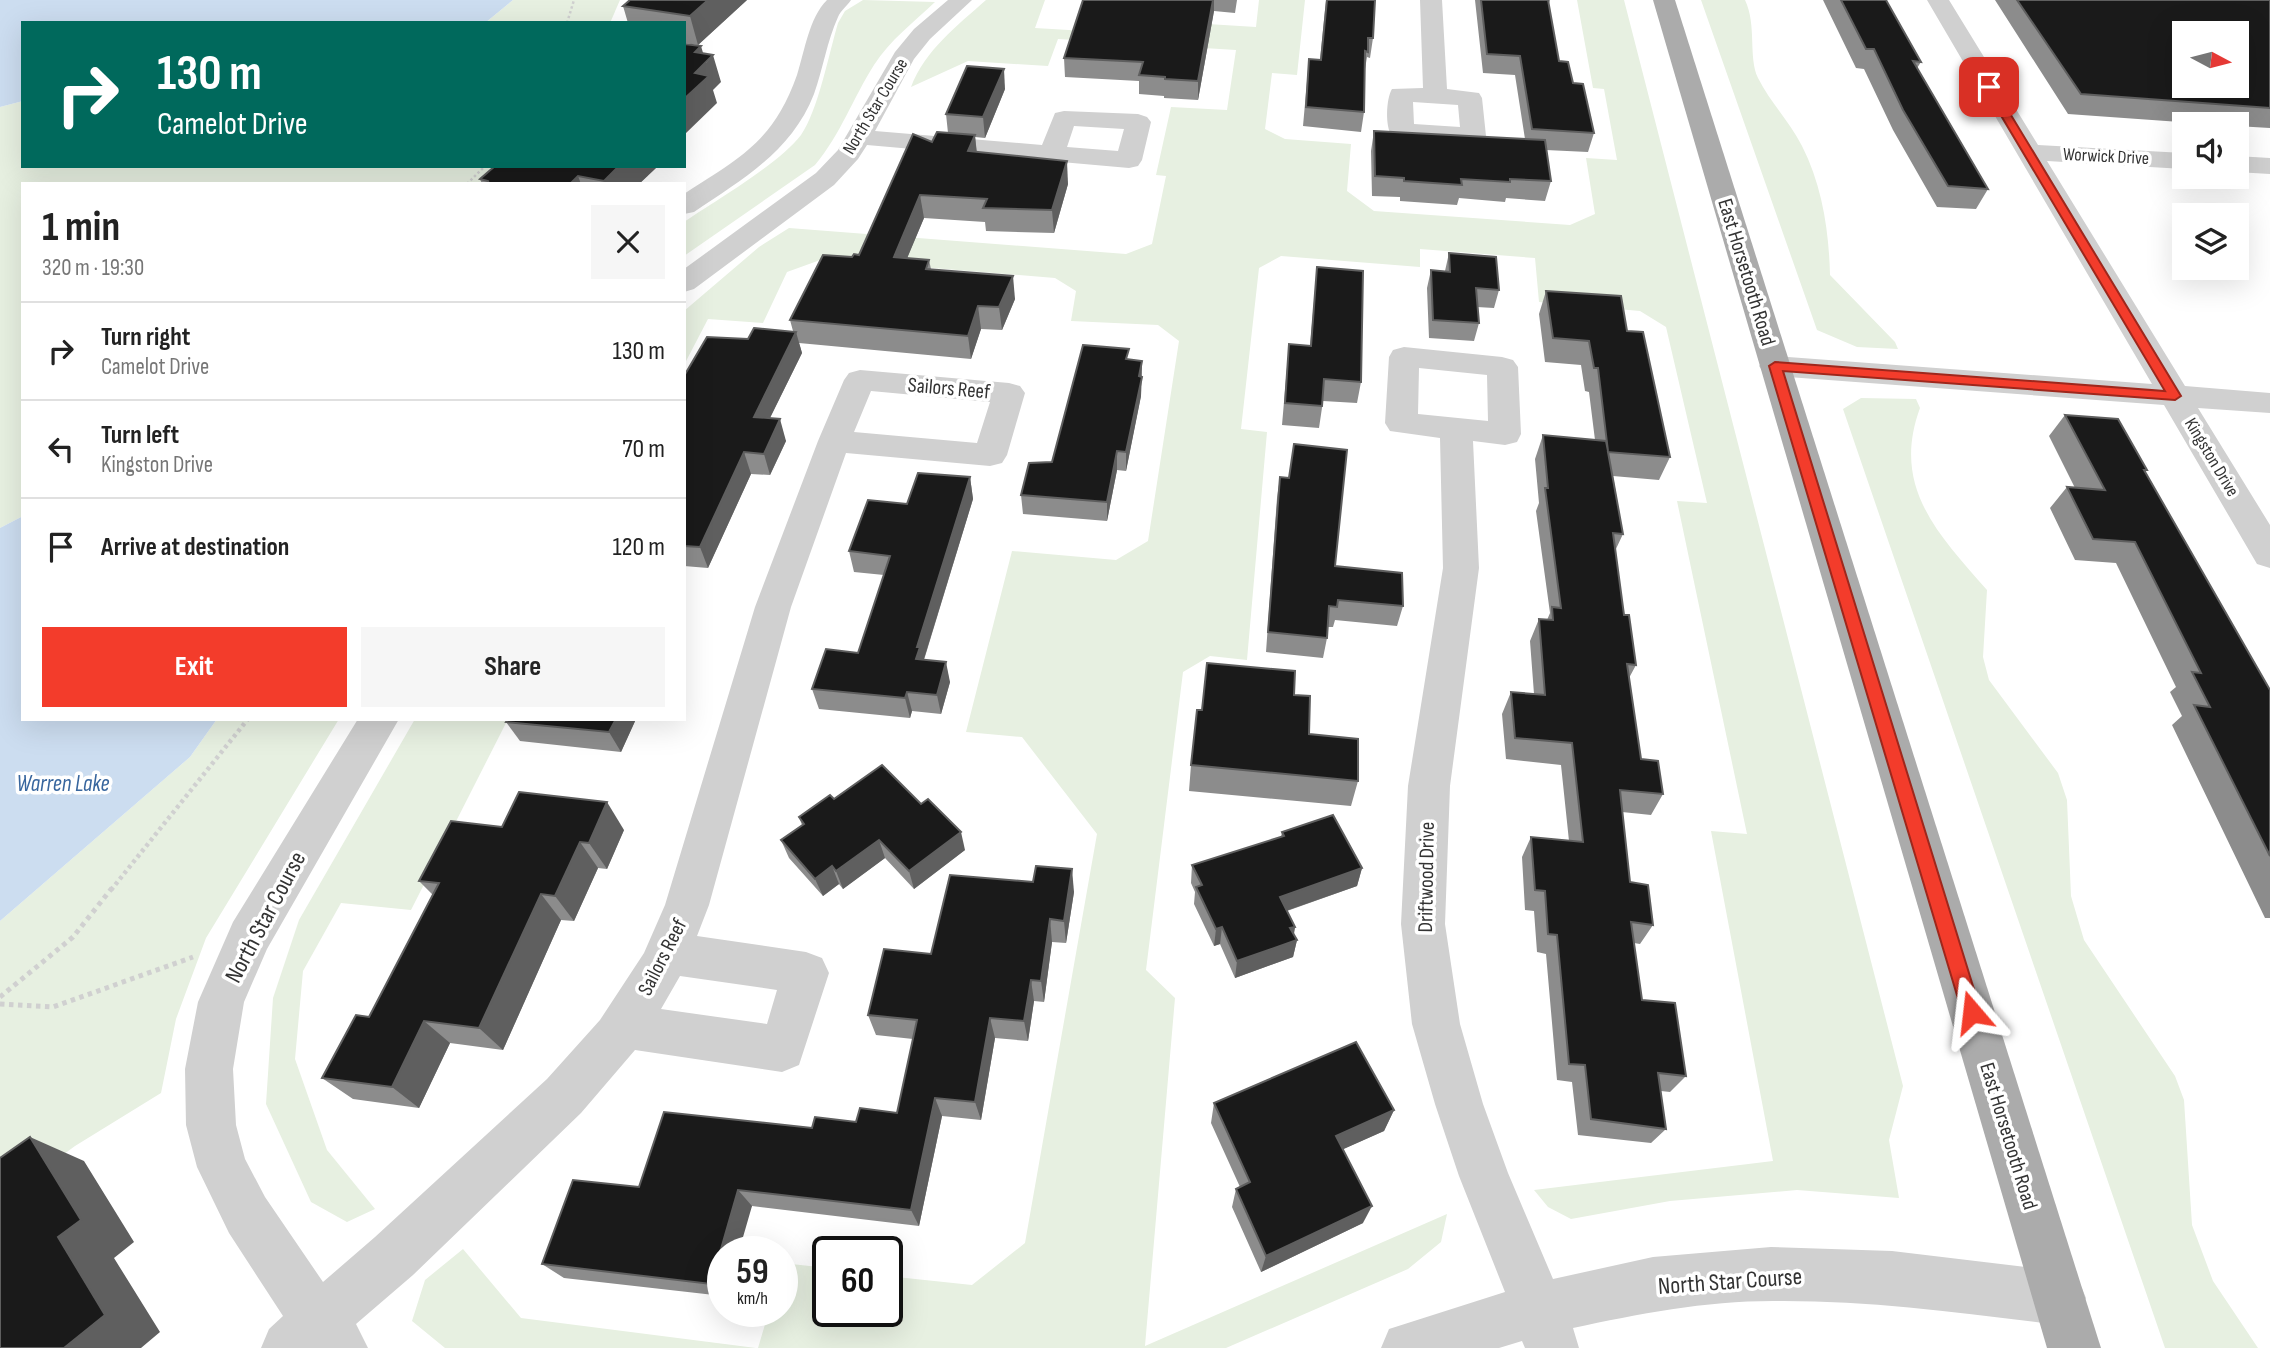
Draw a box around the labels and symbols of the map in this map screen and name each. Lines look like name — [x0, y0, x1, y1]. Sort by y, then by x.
north arrow — [2172, 21, 2249, 98]
street label: North Star Course — [839, 54, 912, 158]
pin — [1959, 57, 2019, 117]
street label: Worwick Drive — [2062, 144, 2150, 169]
street label: East Horsetooth Road — [1712, 196, 1781, 349]
street label: Sailors Reef — [907, 372, 992, 405]
street label: Kingston Drive — [2180, 414, 2243, 500]
water label: Warren Lake — [17, 770, 110, 798]
street label: Driftwood Drive — [1413, 821, 1440, 933]
street label: North Star Course — [219, 847, 312, 988]
street label: Sailors Reef — [633, 914, 693, 1000]
position arrow — [1935, 975, 2009, 1049]
street label: East Horsetooth Road — [1974, 1060, 2043, 1213]
speed limit sign: 60 — [812, 1236, 903, 1327]
street label: North Star Course — [1657, 1262, 1803, 1301]

